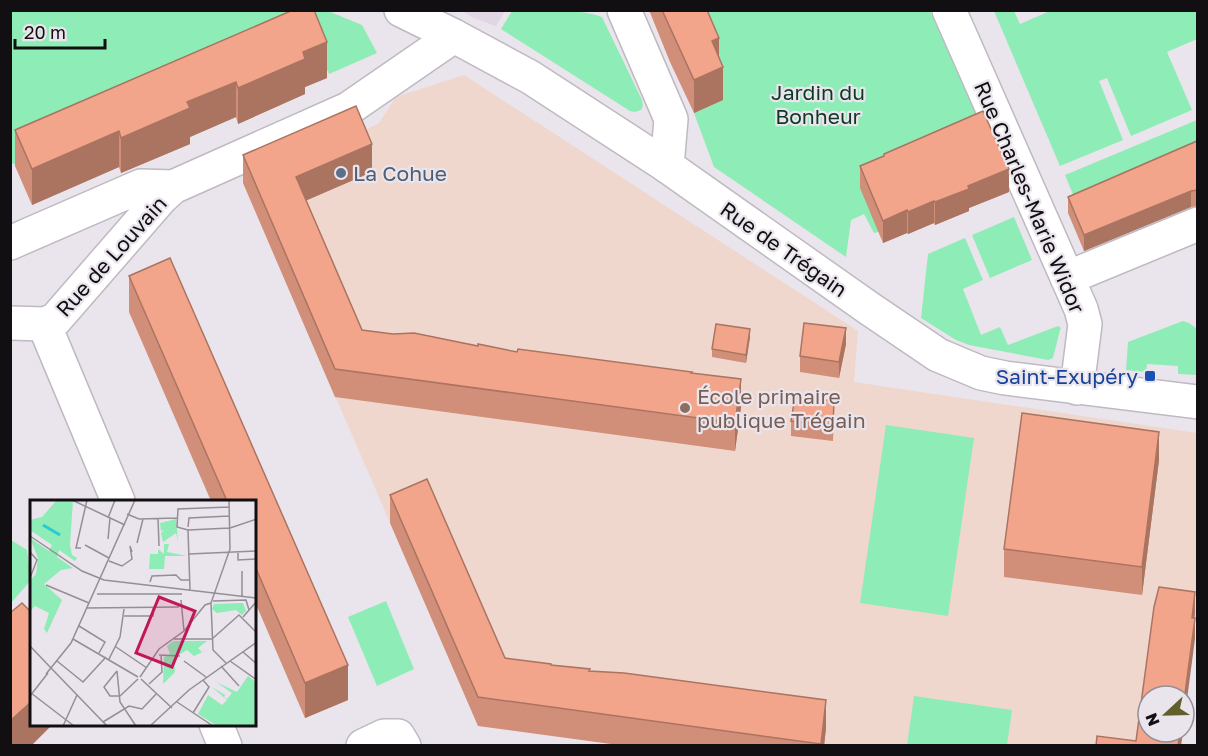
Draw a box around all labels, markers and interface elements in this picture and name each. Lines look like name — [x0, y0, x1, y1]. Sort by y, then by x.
scale bar — [15, 12, 105, 50]
text: 20 m — [24, 21, 66, 43]
street label: Rue Charles-Marie Widor — [969, 77, 1091, 317]
park label: Jardin du Bonheur — [771, 79, 865, 129]
place label: La Cohue — [353, 160, 447, 186]
marker: La Cohue — [334, 166, 348, 180]
street label: Rue de Louvain — [50, 190, 172, 322]
street label: Rue de Trégain — [716, 196, 852, 302]
place label: Saint-Exupéry — [996, 363, 1138, 389]
marker: Saint-Exupéry — [1143, 369, 1157, 383]
place label: École primaire publique Trégain — [697, 383, 866, 433]
marker: École primaire publique Trégain — [678, 401, 692, 415]
inset map — [30, 500, 256, 726]
north arrow — [1136, 684, 1196, 744]
text: N — [1141, 710, 1164, 729]

